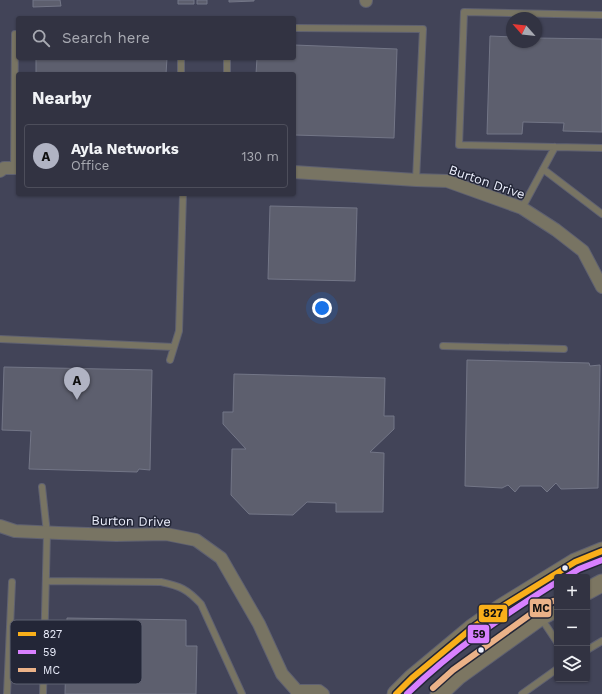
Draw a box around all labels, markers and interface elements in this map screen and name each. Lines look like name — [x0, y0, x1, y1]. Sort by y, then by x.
north arrow — [506, 12, 542, 48]
search box — [16, 16, 296, 60]
icon: search — [30, 27, 52, 49]
text: Search here — [62, 29, 150, 47]
text: Nearby — [32, 88, 91, 108]
text: Ayla Networks — [71, 140, 179, 158]
text: A — [42, 149, 50, 164]
text: 130 m — [241, 149, 279, 164]
text: Office — [71, 158, 109, 173]
street label: Burton Drive — [447, 162, 527, 202]
your location — [312, 298, 332, 318]
pin: A — [64, 367, 90, 400]
street label: Burton Drive — [91, 513, 171, 529]
unlabelled marker — [560, 563, 570, 573]
map controls — [554, 574, 590, 682]
button: + — [554, 574, 590, 610]
line badge: MC — [529, 598, 552, 618]
text: MC — [532, 602, 550, 615]
line badge: 827 — [478, 604, 508, 623]
text: 827 — [483, 607, 503, 620]
button: − — [554, 610, 590, 646]
legend — [10, 620, 142, 684]
line badge: 59 — [467, 624, 490, 644]
text: 827 — [43, 628, 62, 641]
text: 59 — [472, 628, 486, 641]
unlabelled marker — [476, 645, 486, 655]
text: 59 — [43, 646, 56, 659]
button: layers — [554, 646, 590, 682]
text: MC — [43, 664, 60, 677]

